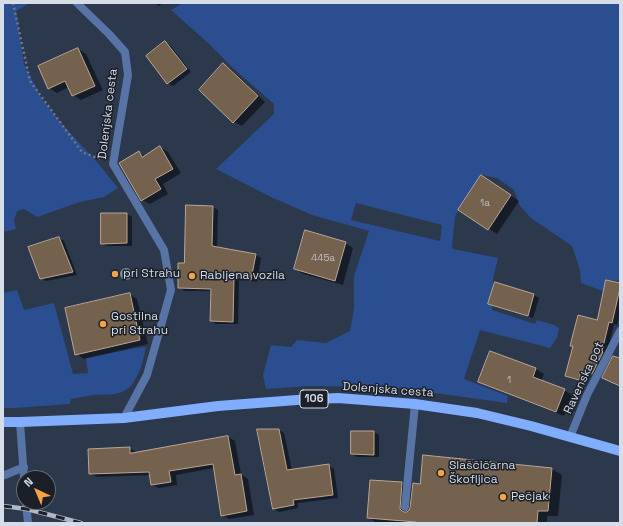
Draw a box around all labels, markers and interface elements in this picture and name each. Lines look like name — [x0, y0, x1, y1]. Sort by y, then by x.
street label: Dolenjska cesta — [95, 68, 121, 160]
house number: 1a — [480, 197, 490, 209]
house number: 445a — [311, 252, 335, 264]
place label: pri Strahu — [123, 267, 180, 281]
marker: pri Strahu — [110, 269, 120, 279]
place label: Rabljena vozila — [200, 269, 285, 283]
marker: Rabljena vozila — [187, 271, 197, 281]
place label: Gostilna pri Strahu — [111, 310, 168, 338]
marker: Gostilna pri Strahu — [98, 319, 108, 329]
street label: Ravenska pot — [561, 340, 607, 416]
house number: 1 — [507, 374, 511, 386]
street label: Dolenjska cesta — [342, 380, 434, 400]
road number: 106 — [300, 390, 328, 408]
place label: Slaščičarna Škofljica — [449, 459, 515, 487]
marker: Slaščičarna Škofljica — [436, 468, 446, 478]
north arrow — [16, 470, 56, 510]
text: N — [21, 474, 36, 490]
place label: Pečjak — [511, 490, 549, 504]
marker: Pečjak — [498, 492, 508, 502]

